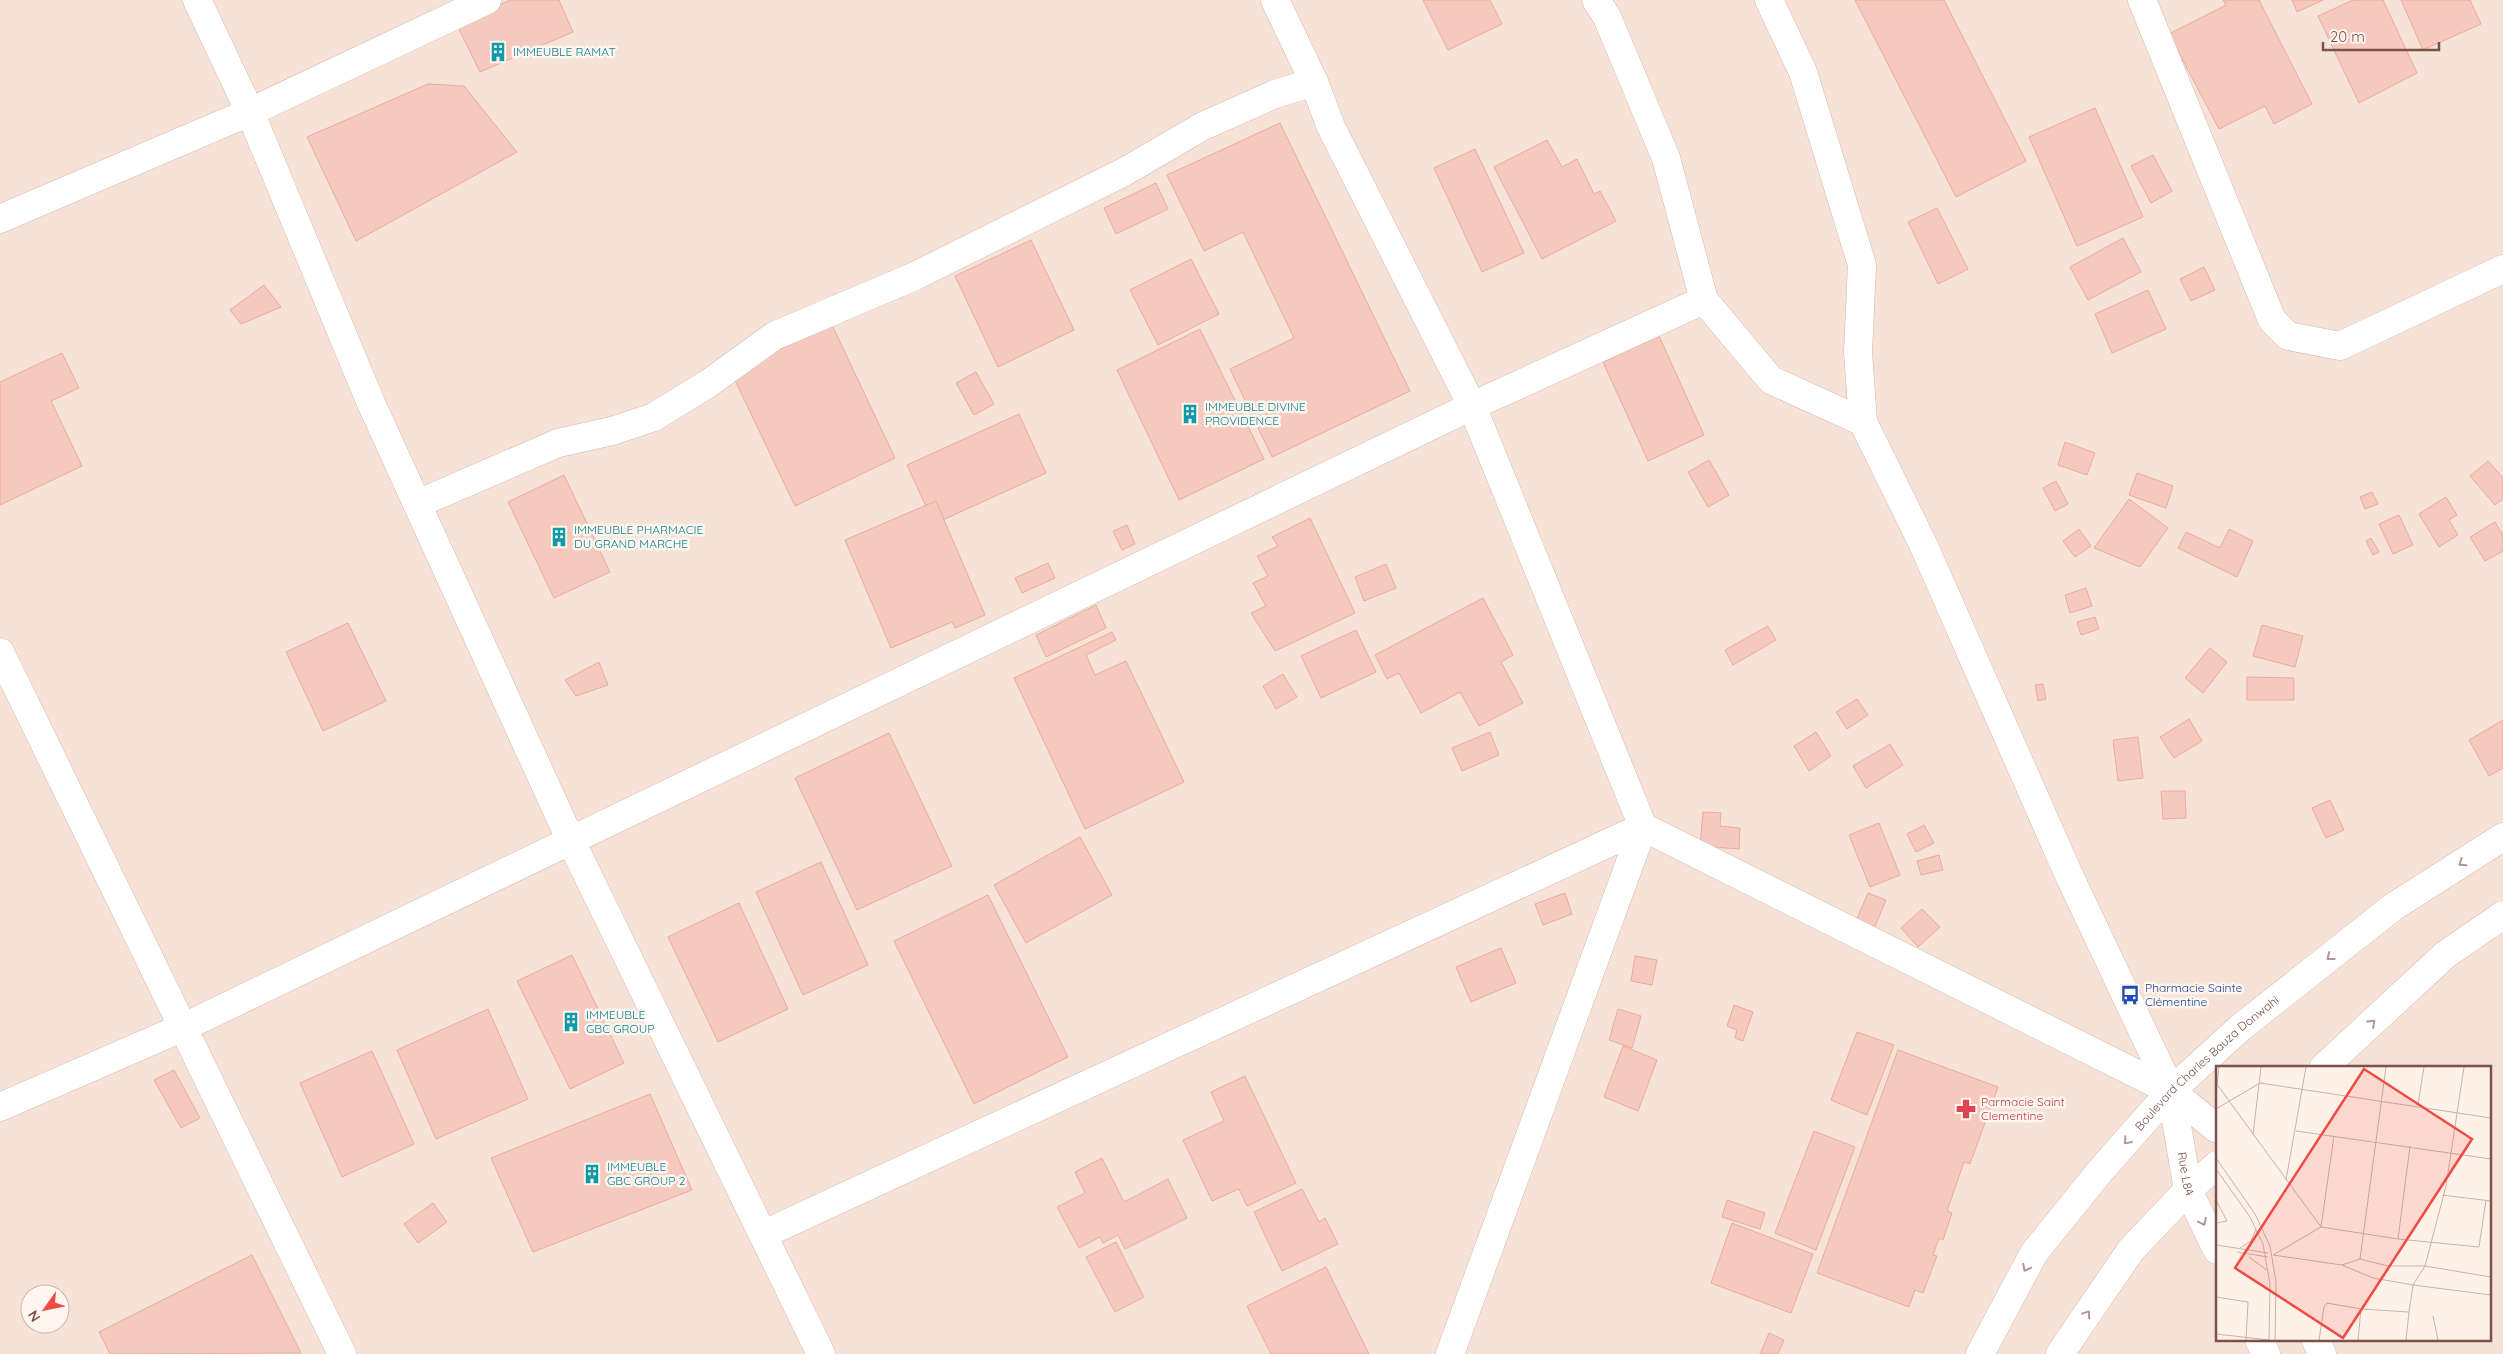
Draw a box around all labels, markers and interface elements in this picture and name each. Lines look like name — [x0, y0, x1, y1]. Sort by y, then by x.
scale bar — [2323, 20, 2439, 52]
text: 20 m — [2330, 27, 2365, 46]
building icon: IMMEUBLE RAMAT — [487, 41, 509, 63]
place label: IMMEUBLE RAMAT — [513, 44, 616, 59]
place label: IMMEUBLE DIVINE PROVIDENCE — [1205, 399, 1306, 428]
building icon: IMMEUBLE DIVINE PROVIDENCE — [1179, 403, 1201, 425]
place label: IMMEUBLE PHARMACIE DU GRAND MARCHE — [574, 522, 704, 551]
building icon: IMMEUBLE PHARMACIE DU GRAND MARCHE — [548, 526, 570, 548]
one-way arrow — [2458, 857, 2467, 867]
one-way arrow — [2326, 952, 2335, 961]
place label: Pharmacie Sainte Clémentine — [2145, 980, 2242, 1009]
bus stop icon: Pharmacie Sainte Clémentine — [2119, 984, 2141, 1006]
street label: Boulevard Charles Bauza Donwahi — [2132, 992, 2282, 1133]
place label: IMMEUBLE GBC GROUP — [586, 1007, 654, 1036]
building icon: IMMEUBLE GBC GROUP — [560, 1011, 582, 1033]
one-way arrow — [2366, 1020, 2375, 1029]
inset map — [2216, 1066, 2490, 1342]
place label: Parmacie Saint Clementine — [1981, 1094, 2065, 1123]
pharmacy icon: Parmacie Saint Clementine — [1955, 1098, 1977, 1120]
one-way arrow — [2124, 1135, 2133, 1144]
street label: Rue L84 — [2175, 1151, 2198, 1198]
place label: IMMEUBLE GBC GROUP 2 — [607, 1159, 686, 1188]
building icon: IMMEUBLE GBC GROUP 2 — [581, 1163, 603, 1185]
one-way arrow — [2197, 1217, 2208, 1226]
one-way arrow — [2022, 1262, 2032, 1271]
north arrow — [20, 1284, 70, 1334]
text: N — [24, 1307, 44, 1325]
one-way arrow — [2081, 1310, 2090, 1320]

